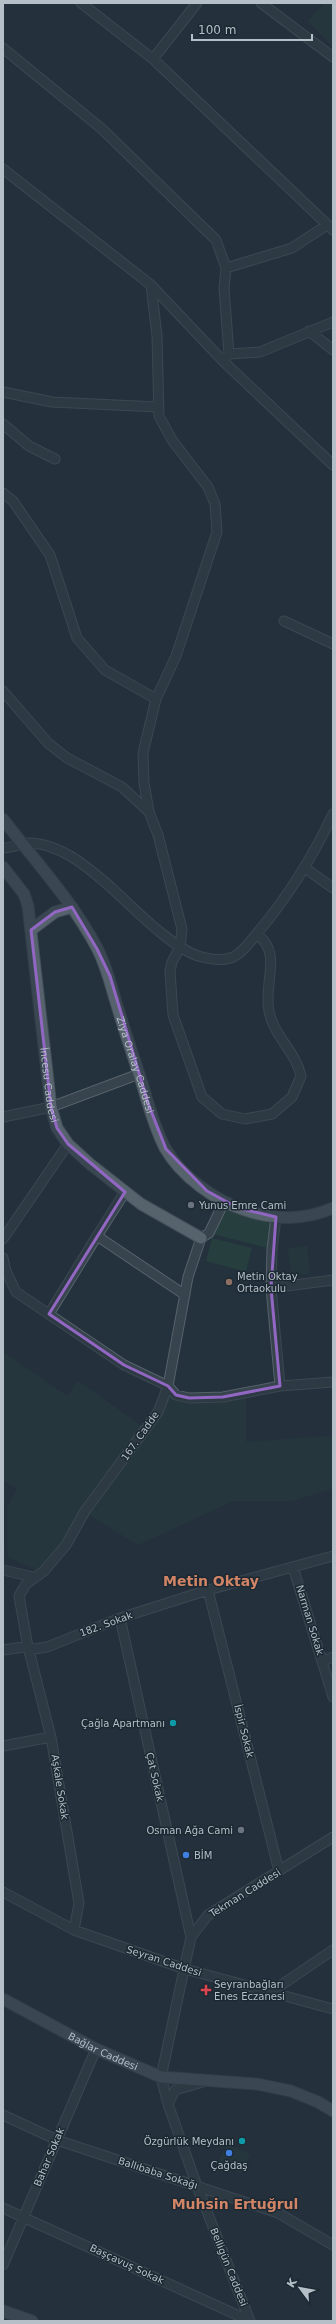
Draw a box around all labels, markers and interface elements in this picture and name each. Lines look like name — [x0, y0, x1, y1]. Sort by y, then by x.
scale bar — [192, 16, 312, 42]
text: 100 m — [198, 23, 236, 37]
street label: Ziya Oralay Caddesi — [115, 1015, 156, 1115]
street label: İncesu Caddesi — [39, 1047, 61, 1124]
marker: Yunus Emre Cami — [186, 1200, 196, 1210]
place label: Yunus Emre Cami — [198, 1200, 286, 1211]
place label: Metin Oktay Ortaokulu — [237, 1271, 298, 1294]
marker: Metin Oktay Ortaokulu — [224, 1277, 234, 1287]
street label: 167. Cadde — [119, 1409, 161, 1463]
district label: Metin Oktay — [163, 1573, 259, 1589]
street label: Narman Sokak — [294, 1584, 326, 1657]
street label: 182. Sokak — [78, 1609, 134, 1639]
street label: İspir Sokak — [232, 1703, 257, 1759]
place label: Çağla Apartmanı — [81, 1718, 165, 1729]
marker: Çağla Apartmanı — [168, 1718, 178, 1728]
street label: Çat Sokak — [144, 1751, 166, 1803]
street label: Aşkale Sokak — [49, 1754, 71, 1821]
place label: Osman Ağa Cami — [146, 1825, 233, 1836]
marker: Osman Ağa Cami — [236, 1825, 246, 1835]
place label: BİM — [194, 1849, 212, 1861]
marker: BİM — [181, 1850, 191, 1860]
street label: Tekman Caddesi — [207, 1867, 283, 1920]
street label: Seyran Caddesi — [125, 1944, 203, 1978]
place label: Seyranbağları Enes Eczanesi — [214, 1979, 285, 2002]
marker: Seyranbağları Enes Eczanesi — [201, 1985, 211, 1995]
street label: Bağlar Caddesi — [67, 2030, 140, 2072]
street label: Bahar Sokak — [32, 2126, 66, 2188]
place label: Özgürlük Meydanı — [144, 2135, 234, 2147]
marker: Özgürlük Meydanı — [237, 2136, 247, 2146]
marker: Çağdaş — [224, 2148, 234, 2158]
street label: Ballıbaba Sokağı — [117, 2155, 199, 2191]
place label: Çağdaş — [210, 2160, 248, 2171]
district label: Muhsin Ertuğrul — [172, 2196, 298, 2212]
street label: Belligün Caddesi — [208, 2226, 250, 2308]
street label: Başçavuş Sokak — [88, 2242, 166, 2286]
north arrow — [280, 2268, 320, 2308]
text: K — [284, 2276, 300, 2290]

